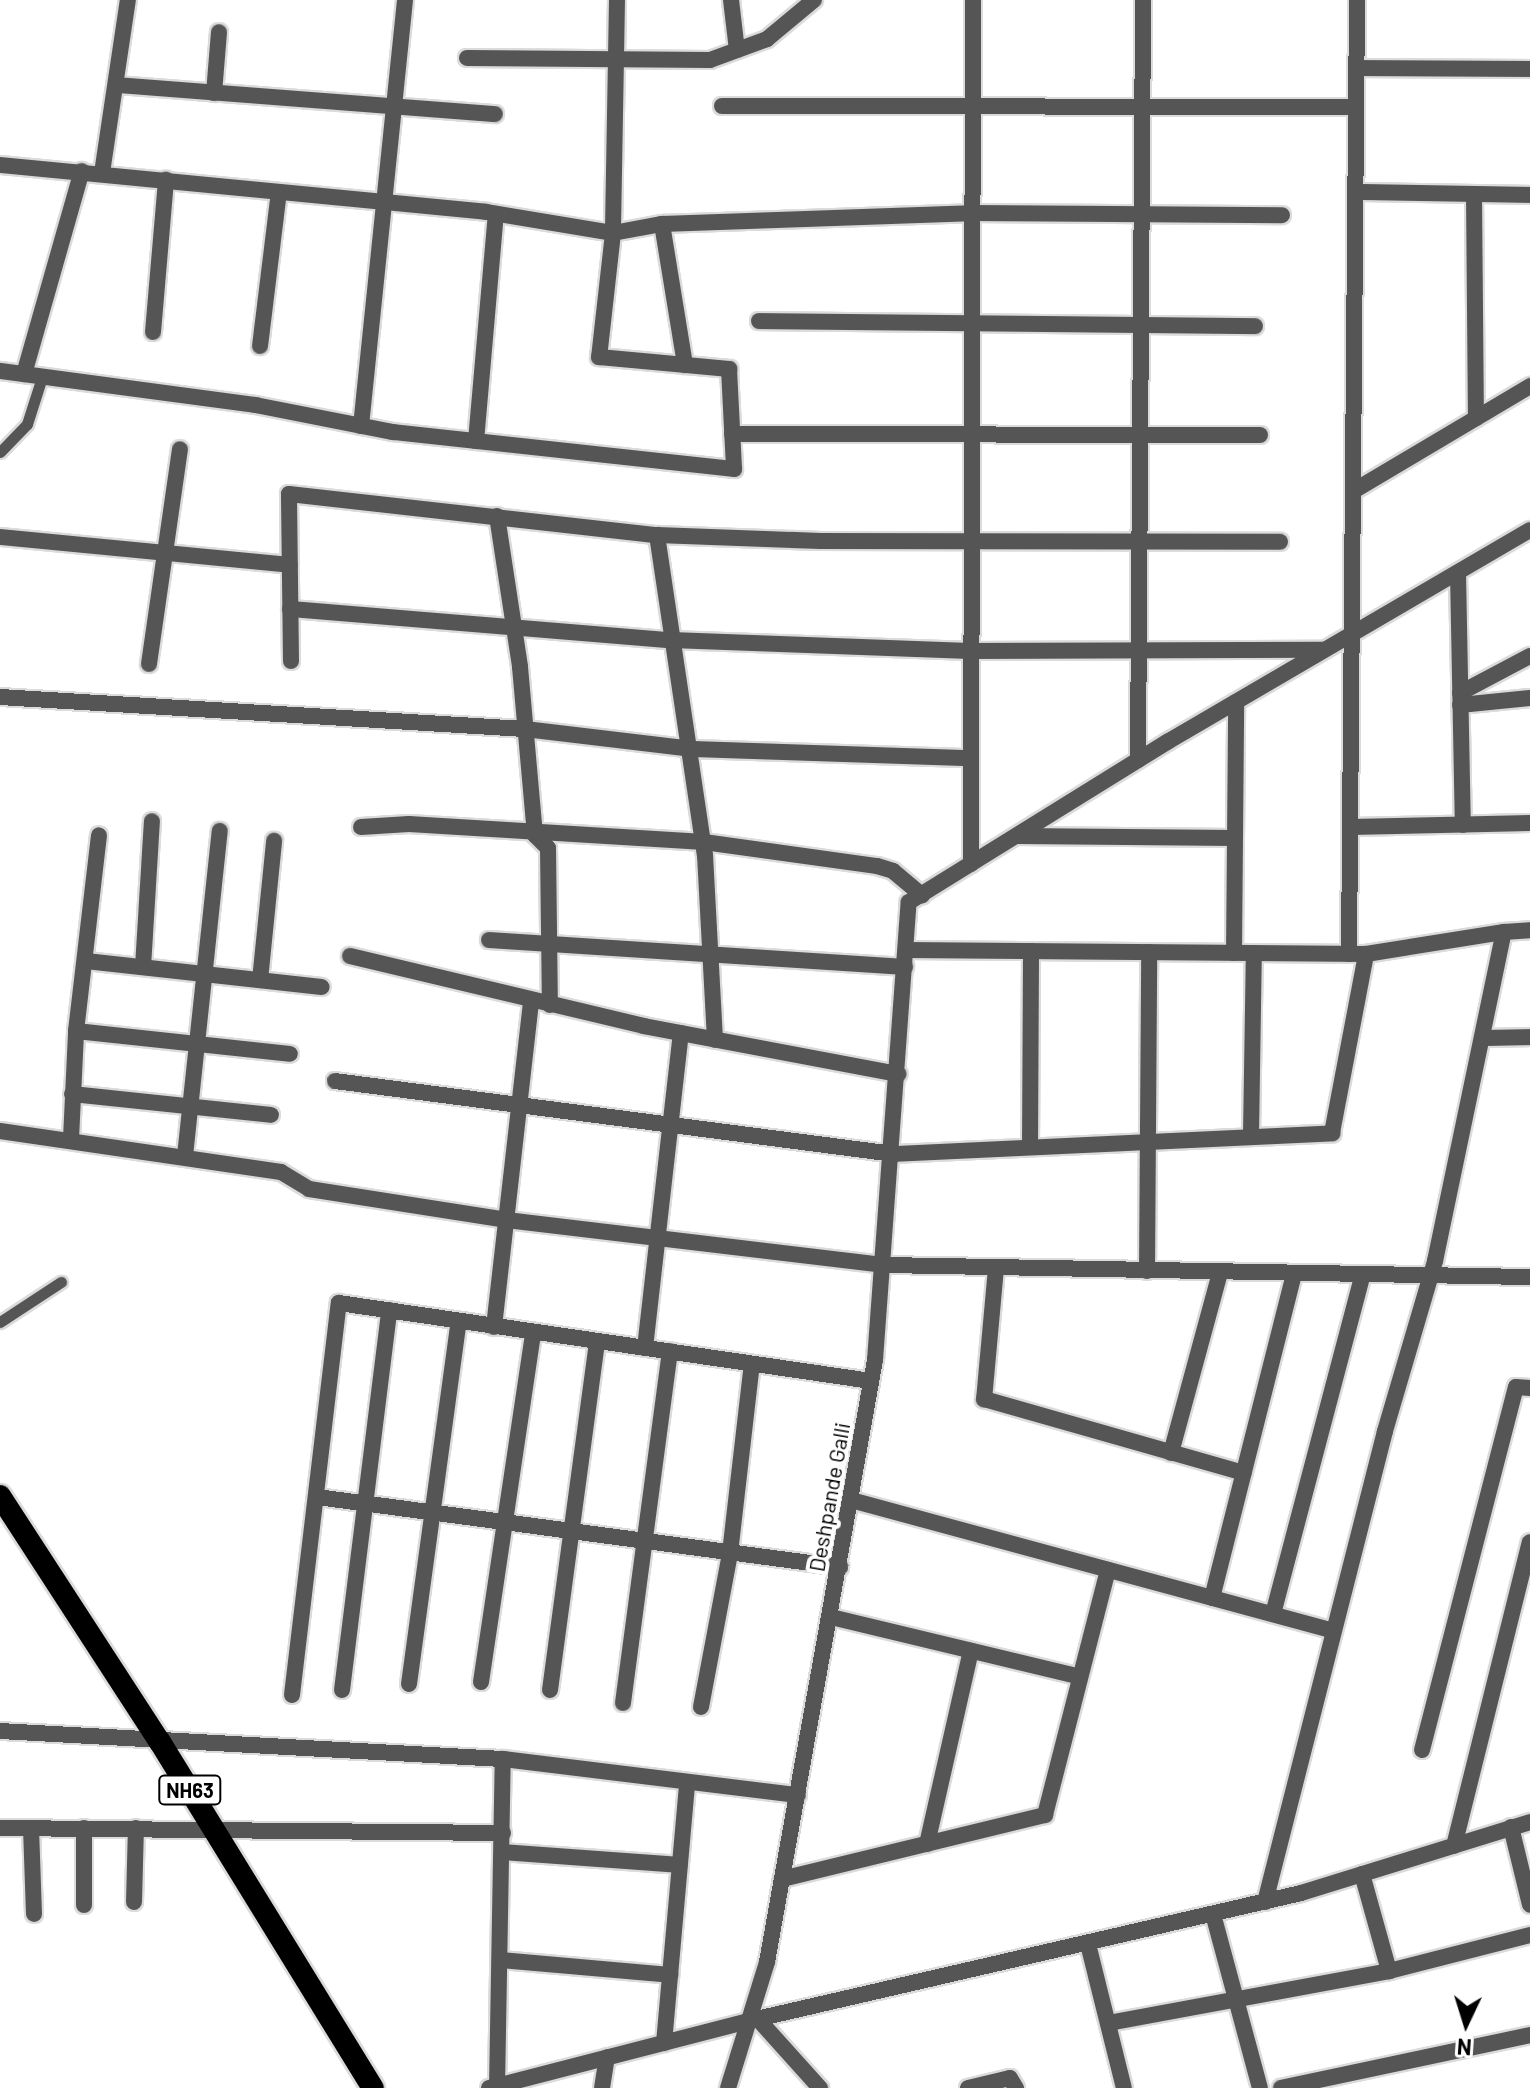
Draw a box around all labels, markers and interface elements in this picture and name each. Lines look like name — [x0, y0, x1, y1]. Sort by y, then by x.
street label: Deshpande Galli — [803, 1420, 855, 1574]
road number: NH63 — [158, 1774, 222, 1806]
north arrow — [1426, 1984, 1506, 2064]
text: N — [1456, 2034, 1473, 2061]

